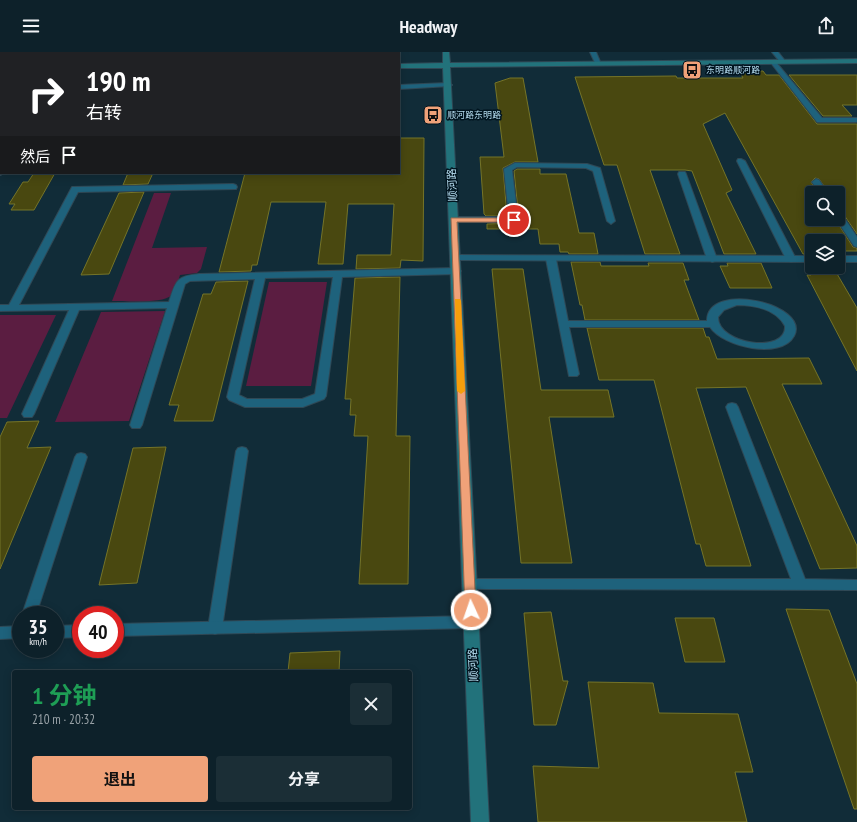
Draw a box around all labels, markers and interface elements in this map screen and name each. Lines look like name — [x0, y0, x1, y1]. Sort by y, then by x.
icon: menu — [20, 15, 42, 37]
text: Headway — [399, 15, 458, 38]
icon: share — [815, 15, 837, 37]
bus stop icon: 东明路顺河路 — [681, 59, 703, 81]
text: 190 m — [86, 62, 150, 99]
place label: 东明路顺河路 — [706, 64, 760, 75]
icon: right — [20, 68, 72, 120]
text: 右转 — [86, 101, 122, 124]
bus stop icon: 顺河路东明路 — [422, 104, 444, 126]
place label: 顺河路东明路 — [447, 109, 501, 120]
icon: arrive — [58, 144, 80, 166]
text: 然后 — [20, 147, 50, 166]
street label: 顺河路 — [444, 168, 460, 202]
map controls — [805, 186, 845, 274]
button: search — [805, 186, 845, 226]
pin — [497, 203, 531, 237]
icon: arrive — [503, 209, 525, 231]
button: layers — [805, 234, 845, 274]
position arrow — [450, 589, 492, 631]
speed limit sign: 40 — [72, 606, 124, 658]
text: 35 — [28, 614, 48, 640]
text: km/h — [29, 635, 47, 648]
street label: 顺河路 — [465, 648, 481, 682]
text: 1 分钟 — [32, 680, 96, 711]
button: close — [350, 683, 392, 725]
text: 210 m · 20:32 — [32, 711, 95, 728]
button: 退出 — [32, 756, 208, 802]
button: 分享 — [216, 756, 392, 802]

